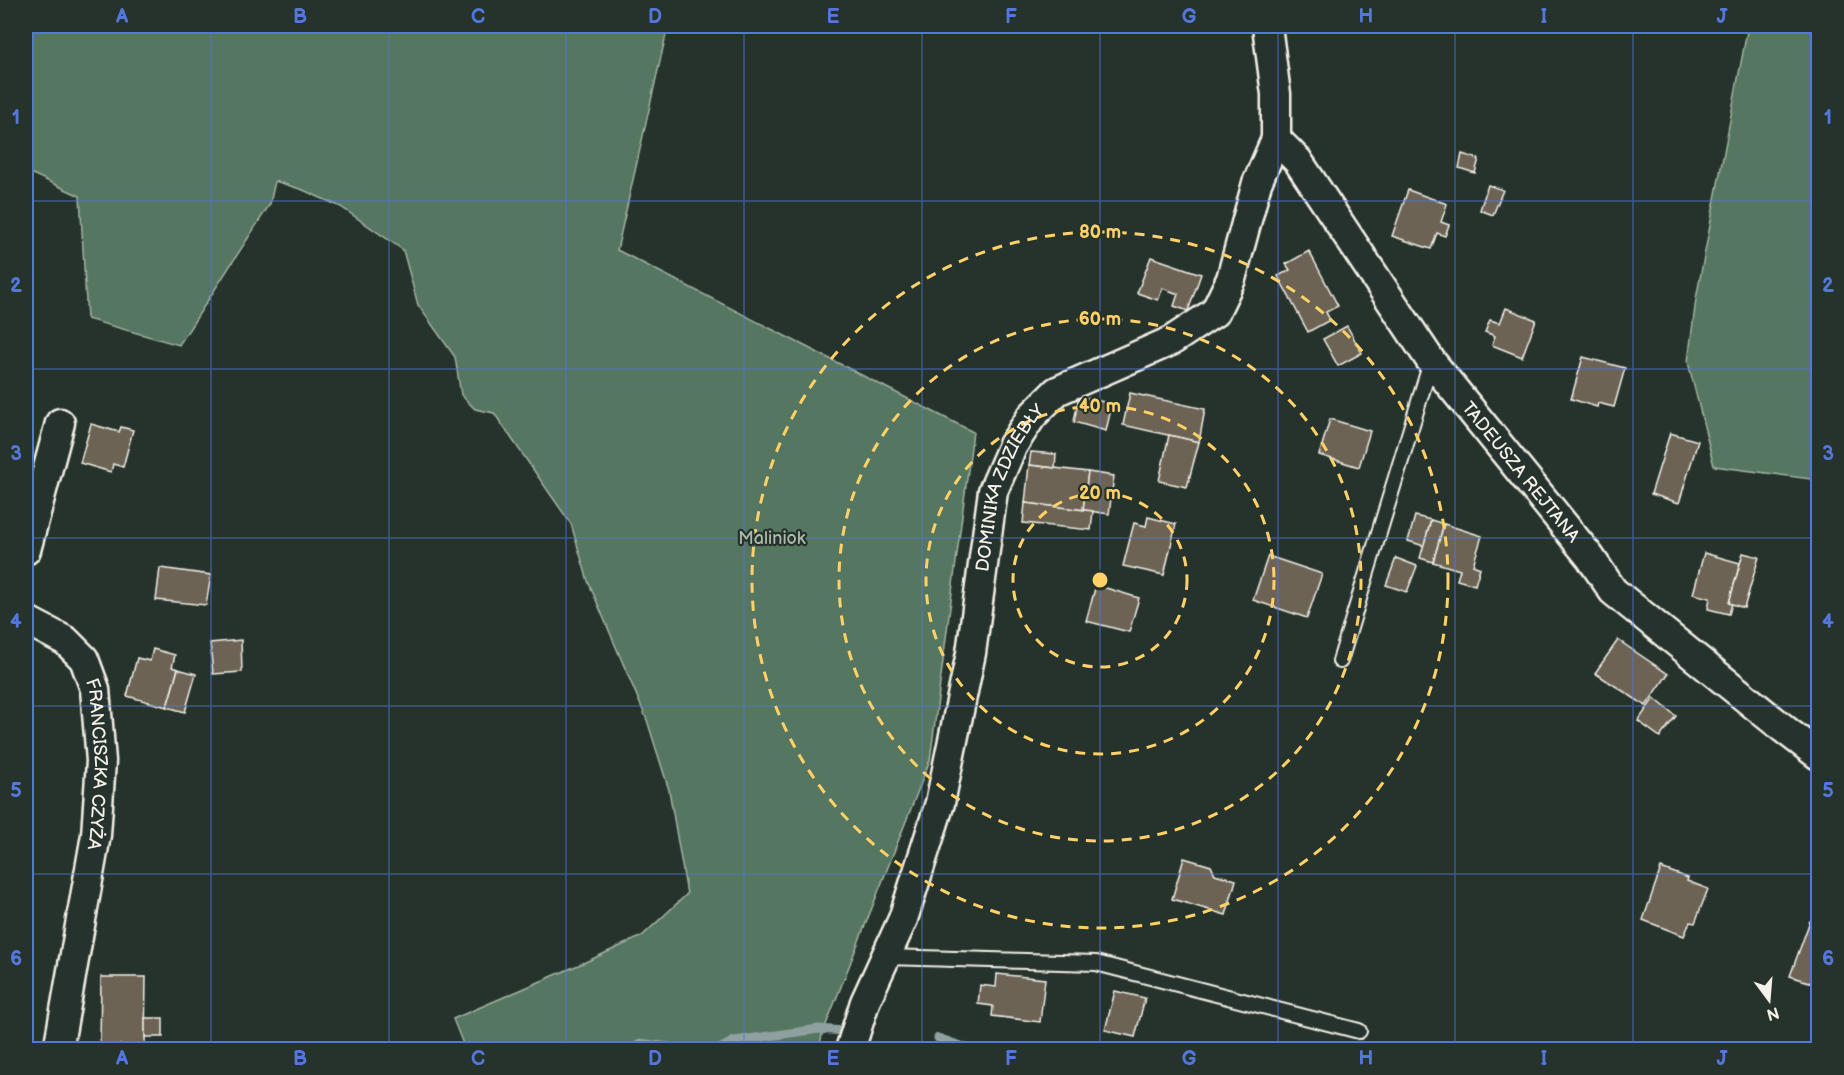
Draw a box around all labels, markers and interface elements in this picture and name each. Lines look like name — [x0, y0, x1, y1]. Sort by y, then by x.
text: A — [115, 5, 129, 29]
text: B — [293, 5, 307, 29]
text: C — [471, 5, 485, 29]
text: D — [648, 5, 662, 29]
text: E — [827, 5, 840, 29]
text: F — [1005, 5, 1017, 29]
text: G — [1182, 5, 1197, 29]
text: H — [1359, 5, 1373, 29]
text: I — [1541, 5, 1547, 29]
text: J — [1717, 5, 1729, 29]
text: 1 — [12, 106, 20, 130]
text: 1 — [1824, 106, 1832, 130]
text: 80 m — [1079, 222, 1121, 243]
text: 2 — [10, 274, 22, 298]
text: 2 — [1822, 274, 1834, 298]
text: 60 m — [1079, 309, 1121, 330]
text: 40 m — [1079, 396, 1121, 417]
street label: TADEUSZA REJTANA — [1457, 398, 1584, 547]
street label: DOMINIKA ZDZIEBŁY — [972, 400, 1049, 573]
text: 3 — [10, 442, 22, 466]
text: 3 — [1822, 442, 1834, 466]
text: 20 m — [1079, 483, 1121, 504]
park label: Maliniok — [738, 528, 806, 549]
centre of rings — [1090, 570, 1110, 590]
text: 4 — [10, 610, 22, 634]
text: 4 — [1822, 610, 1834, 634]
street label: FRANCISZKA CZYŻA — [81, 675, 111, 852]
text: 5 — [10, 779, 22, 803]
text: 5 — [1822, 779, 1834, 803]
text: 6 — [10, 947, 22, 971]
text: 6 — [1822, 947, 1834, 971]
north arrow — [1739, 970, 1799, 1030]
text: N — [1764, 1002, 1781, 1024]
text: A — [115, 1047, 129, 1071]
text: B — [293, 1047, 307, 1071]
text: C — [471, 1047, 485, 1071]
text: D — [648, 1047, 662, 1071]
text: E — [827, 1047, 840, 1071]
text: F — [1005, 1047, 1017, 1071]
text: G — [1182, 1047, 1197, 1071]
text: H — [1359, 1047, 1373, 1071]
text: I — [1541, 1047, 1547, 1071]
text: J — [1717, 1047, 1729, 1071]

